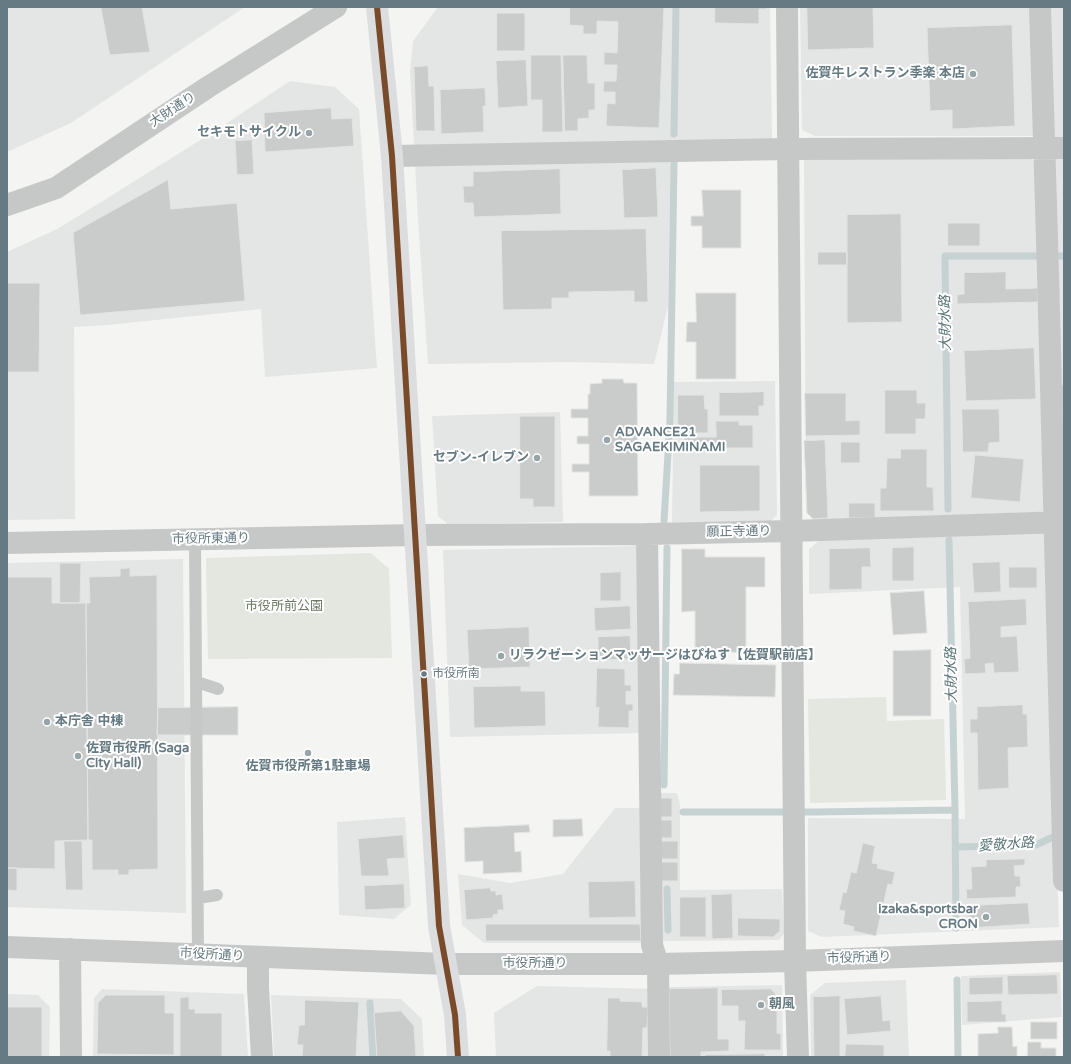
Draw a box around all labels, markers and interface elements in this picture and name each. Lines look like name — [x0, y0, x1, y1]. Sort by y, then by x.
place label: 佐賀牛レストラン季楽 本店 — [806, 66, 965, 82]
marker: 佐賀牛レストラン季楽 本店 — [968, 69, 978, 79]
street label: 大財通り — [147, 89, 199, 131]
place label: セキモトサイクル — [197, 125, 301, 141]
marker: セキモトサイクル — [304, 128, 314, 138]
water label: 大財水路 — [937, 295, 955, 351]
place label: ADVANCE21 SAGAEKIMINAMI — [615, 425, 725, 456]
marker: ADVANCE21 SAGAEKIMINAMI — [602, 435, 612, 445]
place label: セブン-イレブン — [433, 450, 529, 466]
marker: セブン-イレブン — [532, 453, 542, 463]
street label: 願正寺通り — [706, 524, 772, 540]
street label: 市役所東通り — [172, 531, 250, 547]
park label: 市役所前公園 — [245, 599, 323, 615]
water label: 大財水路 — [943, 647, 961, 703]
place label: リラクゼーションマッサージはぴねす【佐賀駅前店】 — [509, 648, 821, 664]
marker: リラクゼーションマッサージはぴねす【佐賀駅前店】 — [496, 651, 506, 661]
place label: 市役所南 — [432, 667, 480, 681]
marker: 市役所南 — [419, 669, 429, 679]
place label: 本庁舎 中棟 — [55, 714, 123, 730]
marker: 本庁舎 中棟 — [42, 717, 52, 727]
place label: 佐賀市役所 (Saga City Hall) — [86, 741, 189, 772]
marker: 佐賀市役所第1駐車場 — [303, 748, 313, 758]
marker: 佐賀市役所 (Saga City Hall) — [73, 751, 83, 761]
place label: 佐賀市役所第1駐車場 — [245, 759, 371, 775]
water label: 愛敬水路 — [977, 835, 1035, 855]
place label: izaka&sportsbar CRON — [878, 902, 978, 933]
marker: izaka&sportsbar CRON — [981, 912, 991, 922]
street label: 市役所通り — [179, 946, 245, 964]
street label: 市役所通り — [826, 949, 892, 967]
street label: 市役所通り — [503, 956, 567, 972]
place label: 朝風 — [769, 997, 795, 1013]
marker: 朝風 — [756, 1000, 766, 1010]

